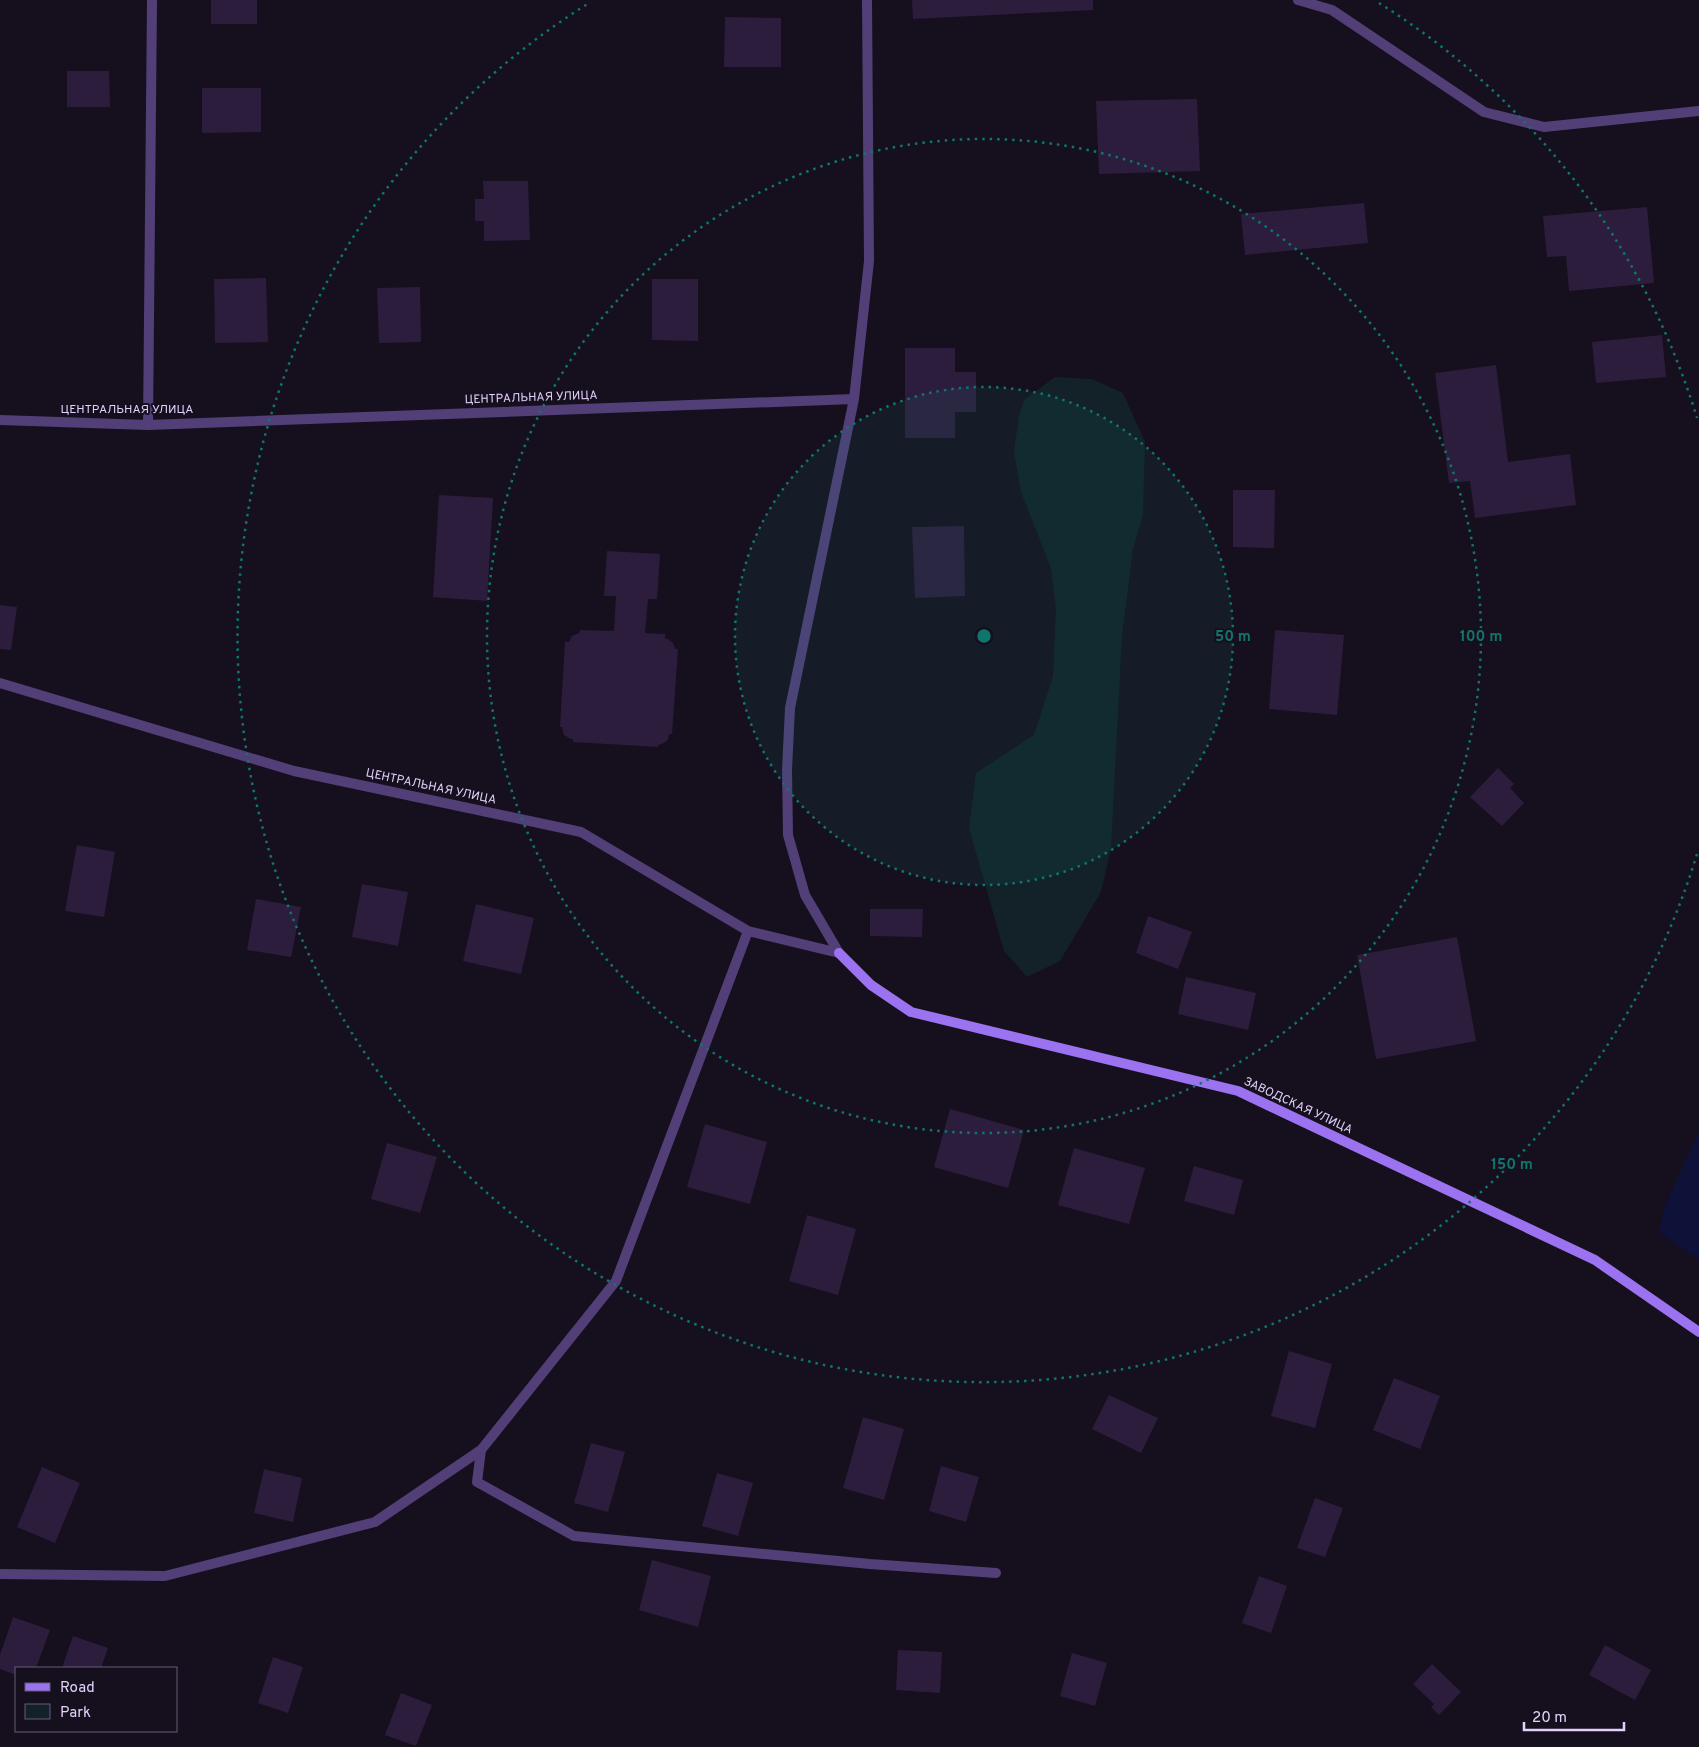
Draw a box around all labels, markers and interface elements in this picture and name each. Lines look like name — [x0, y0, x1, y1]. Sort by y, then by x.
street label: ЦЕНТРАЛЬНАЯ УЛИЦА — [464, 388, 598, 408]
street label: ЦЕНТРАЛЬНАЯ УЛИЦА — [61, 402, 193, 418]
centre of rings — [975, 627, 993, 645]
text: 50 m — [1215, 628, 1251, 647]
text: 100 m — [1460, 628, 1502, 647]
street label: ЦЕНТРАЛЬНАЯ УЛИЦА — [364, 765, 498, 809]
street label: ЗАВОДСКАЯ УЛИЦА — [1241, 1074, 1355, 1138]
text: 150 m — [1491, 1156, 1533, 1175]
legend — [15, 1667, 178, 1732]
text: Road — [60, 1679, 95, 1698]
scale bar — [1524, 1700, 1624, 1732]
text: Park — [60, 1704, 91, 1723]
text: 20 m — [1532, 1709, 1567, 1728]

